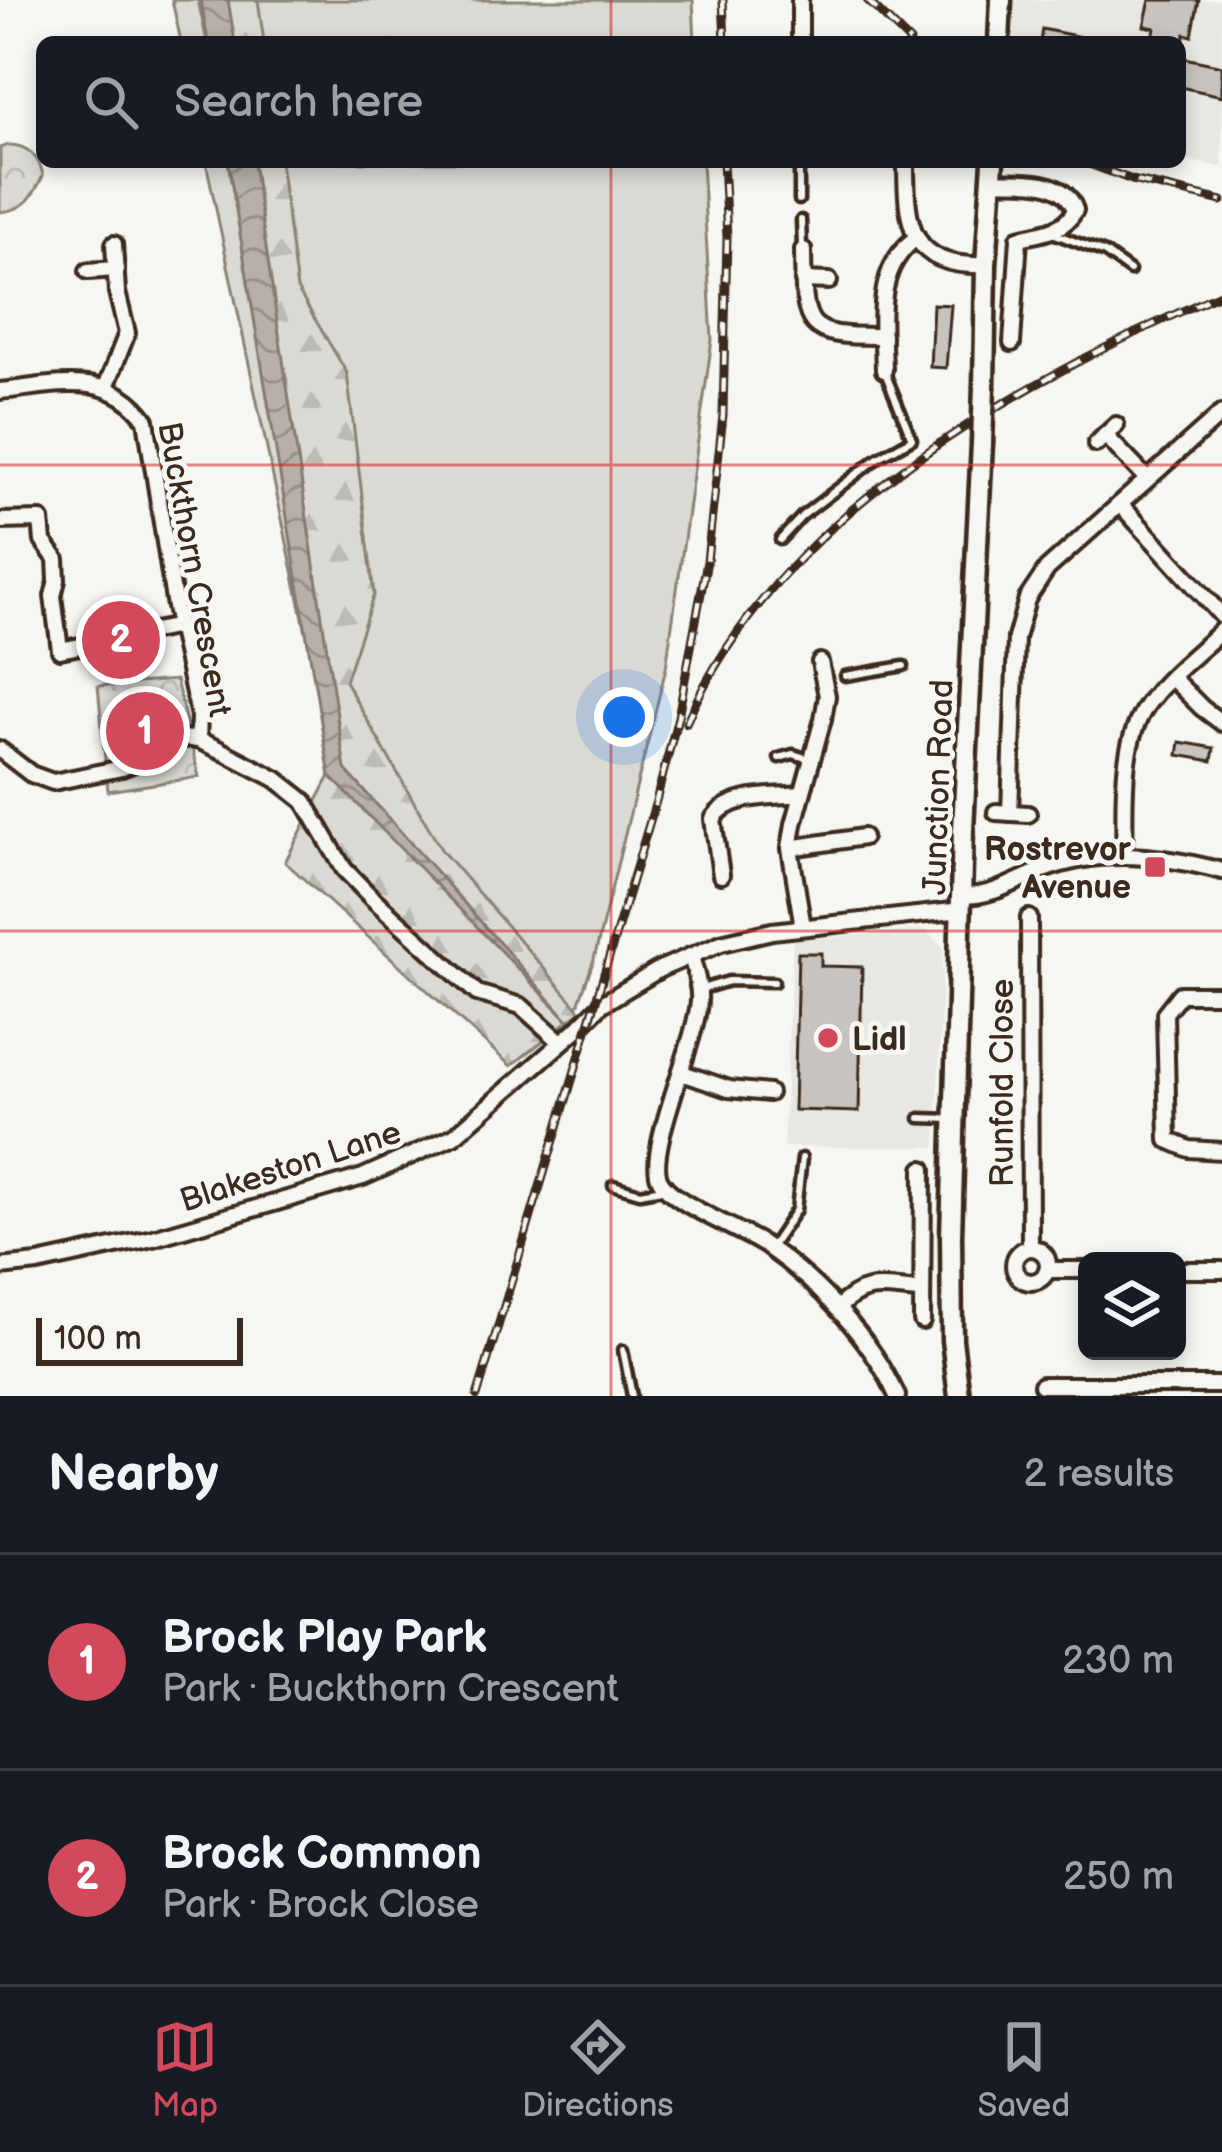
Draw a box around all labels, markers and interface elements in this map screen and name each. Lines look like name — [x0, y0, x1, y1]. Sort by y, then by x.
search box — [36, 36, 1186, 168]
icon: search — [78, 69, 144, 135]
text: Search here — [174, 75, 423, 130]
street label: Buckthorn Crescent — [148, 419, 240, 720]
pin: 2 — [82, 595, 160, 685]
street label: Junction Road — [915, 679, 963, 896]
pin: 1 — [106, 686, 184, 776]
your location — [594, 687, 654, 747]
place label: Rostrevor Avenue — [984, 830, 1132, 908]
marker: Rostrevor Avenue — [1142, 854, 1168, 880]
street label: Runfold Close — [983, 979, 1023, 1187]
place label: Lidl — [852, 1020, 907, 1060]
marker: Lidl — [815, 1025, 841, 1051]
street label: Blakeston Lane — [175, 1112, 406, 1221]
map controls — [1078, 1252, 1186, 1360]
button: layers — [1078, 1252, 1186, 1360]
scale bar — [36, 1312, 243, 1365]
text: 100 m — [54, 1319, 142, 1359]
text: Nearby — [48, 1444, 219, 1505]
text: 2 results — [1023, 1451, 1174, 1498]
text: Brock Play Park — [162, 1611, 487, 1666]
text: 1 — [79, 1638, 95, 1685]
text: 230 m — [1062, 1638, 1174, 1685]
text: Park · Buckthorn Crescent — [162, 1666, 619, 1713]
text: Brock Common — [162, 1827, 482, 1882]
text: 2 — [75, 1854, 99, 1901]
text: 250 m — [1063, 1854, 1174, 1901]
text: Park · Brock Close — [162, 1882, 479, 1929]
tab: Map — [152, 2014, 218, 2126]
tab: Directions — [522, 2014, 674, 2126]
tab: Saved — [977, 2014, 1070, 2126]

